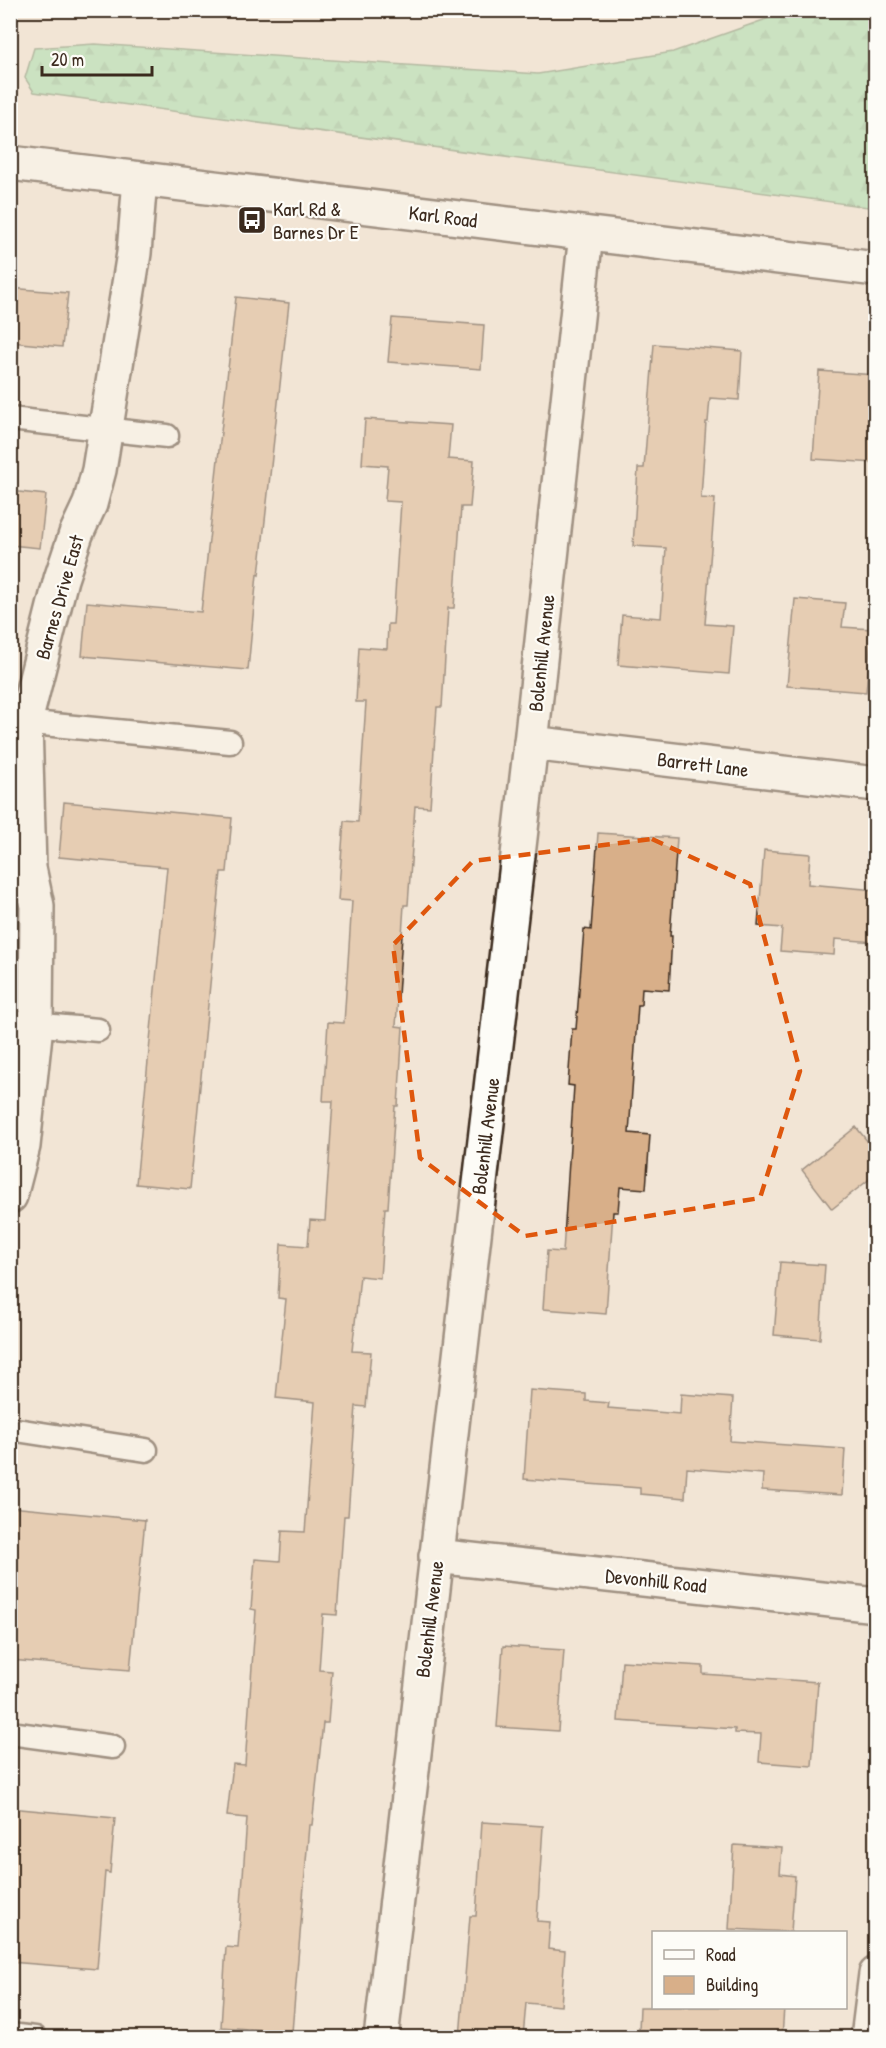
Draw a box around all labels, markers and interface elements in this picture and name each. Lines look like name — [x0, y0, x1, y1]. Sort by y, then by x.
scale bar — [42, 39, 152, 77]
text: 20 m — [51, 47, 84, 72]
place label: Karl Rd & Barnes Dr E — [273, 195, 359, 245]
street label: Karl Road — [407, 198, 479, 234]
bus stop icon: Karl Rd & Barnes Dr E — [236, 204, 268, 236]
street label: Barnes Drive East — [28, 530, 90, 662]
street label: Bolenhill Avenue — [521, 593, 561, 713]
street label: Barrett Lane — [656, 745, 750, 783]
street label: Bolenhill Avenue — [464, 1076, 506, 1196]
street label: Bolenhill Avenue — [408, 1559, 450, 1679]
street label: Devonhill Road — [604, 1561, 708, 1599]
legend — [652, 1931, 847, 2009]
text: Road — [706, 1942, 736, 1967]
text: Building — [706, 1972, 758, 1997]

